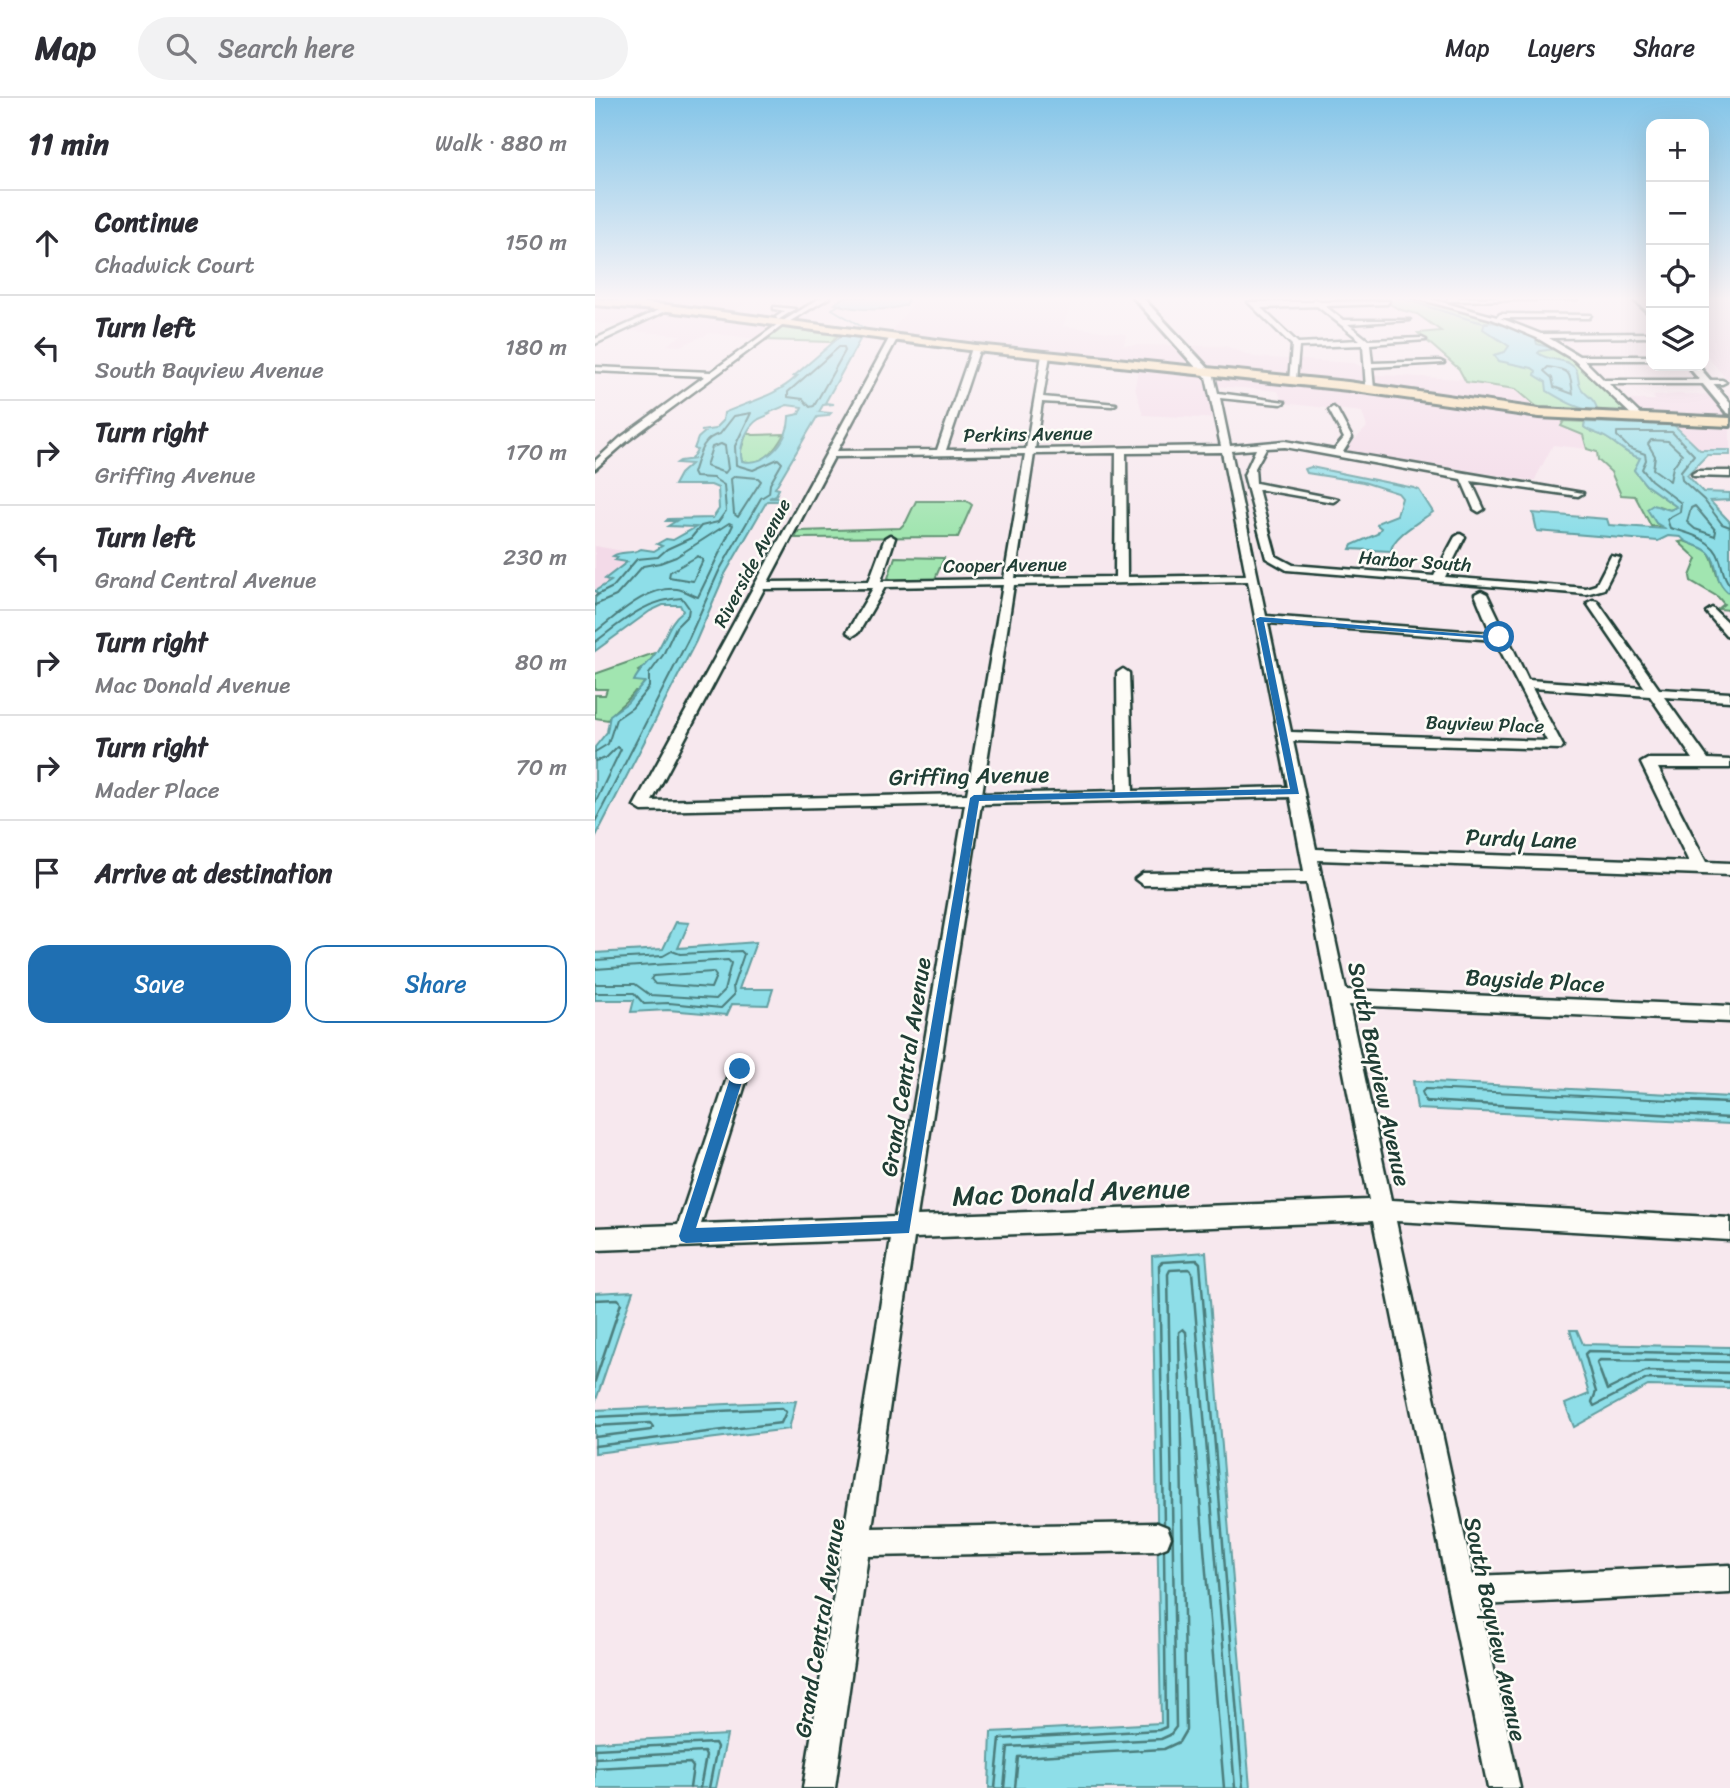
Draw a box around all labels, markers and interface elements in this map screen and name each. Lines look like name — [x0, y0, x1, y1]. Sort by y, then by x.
search box — [138, 17, 628, 80]
text: Map — [35, 19, 96, 77]
text: Search here — [218, 25, 355, 71]
text: Map — [1445, 27, 1490, 69]
text: Layers — [1528, 27, 1595, 69]
text: Share — [1633, 27, 1695, 69]
icon: search — [162, 29, 200, 67]
text: 11 min — [28, 117, 109, 171]
map controls — [1646, 119, 1709, 371]
button: + — [1646, 119, 1709, 182]
text: Walk · 880 m — [435, 123, 567, 164]
button: − — [1646, 182, 1709, 245]
text: Continue — [95, 199, 198, 245]
text: 150 m — [505, 222, 567, 263]
icon: ahead — [28, 224, 66, 262]
text: Chadwick Court — [95, 245, 255, 286]
button: locate — [1646, 245, 1709, 308]
text: Turn left — [95, 304, 195, 350]
button: layers — [1646, 308, 1709, 371]
text: 180 m — [505, 327, 567, 368]
icon: left — [28, 329, 66, 367]
text: South Bayview Avenue — [95, 350, 324, 391]
text: Turn right — [95, 409, 208, 455]
street label: Perkins Avenue — [963, 416, 1093, 452]
text: 170 m — [506, 432, 567, 473]
icon: right — [28, 434, 66, 472]
text: Griffing Avenue — [95, 455, 255, 496]
street label: Riverside Avenue — [704, 492, 800, 634]
text: Turn left — [95, 514, 195, 560]
text: 230 m — [503, 537, 567, 578]
icon: left — [28, 539, 66, 577]
street label: Harbor South — [1357, 541, 1473, 581]
street label: Cooper Avenue — [943, 547, 1067, 583]
text: Grand Central Avenue — [95, 560, 316, 601]
text: Turn right — [95, 619, 208, 665]
route start — [1483, 621, 1514, 652]
text: 80 m — [515, 642, 567, 683]
icon: right — [28, 644, 66, 682]
text: Mac Donald Avenue — [95, 665, 290, 706]
street label: Bayview Place — [1425, 705, 1545, 743]
text: Turn right — [95, 724, 208, 770]
text: 70 m — [516, 747, 567, 788]
icon: right — [28, 749, 66, 787]
street label: Griffing Avenue — [889, 754, 1049, 798]
text: Mader Place — [95, 770, 220, 811]
street label: Purdy Lane — [1465, 817, 1577, 861]
text: Arrive at destination — [95, 850, 332, 896]
icon: arrive — [28, 854, 66, 892]
button: Save — [28, 945, 291, 1023]
button: Share — [305, 945, 567, 1023]
street label: Grand Central Avenue — [868, 954, 944, 1180]
street label: Bayside Place — [1464, 957, 1606, 1005]
street label: South Bayview Avenue — [1335, 958, 1423, 1190]
route end — [724, 1053, 755, 1084]
street label: Mac Donald Avenue — [951, 1163, 1191, 1221]
street label: South Bayview Avenue — [1451, 1513, 1539, 1745]
street label: Grand Central Avenue — [782, 1515, 858, 1741]

